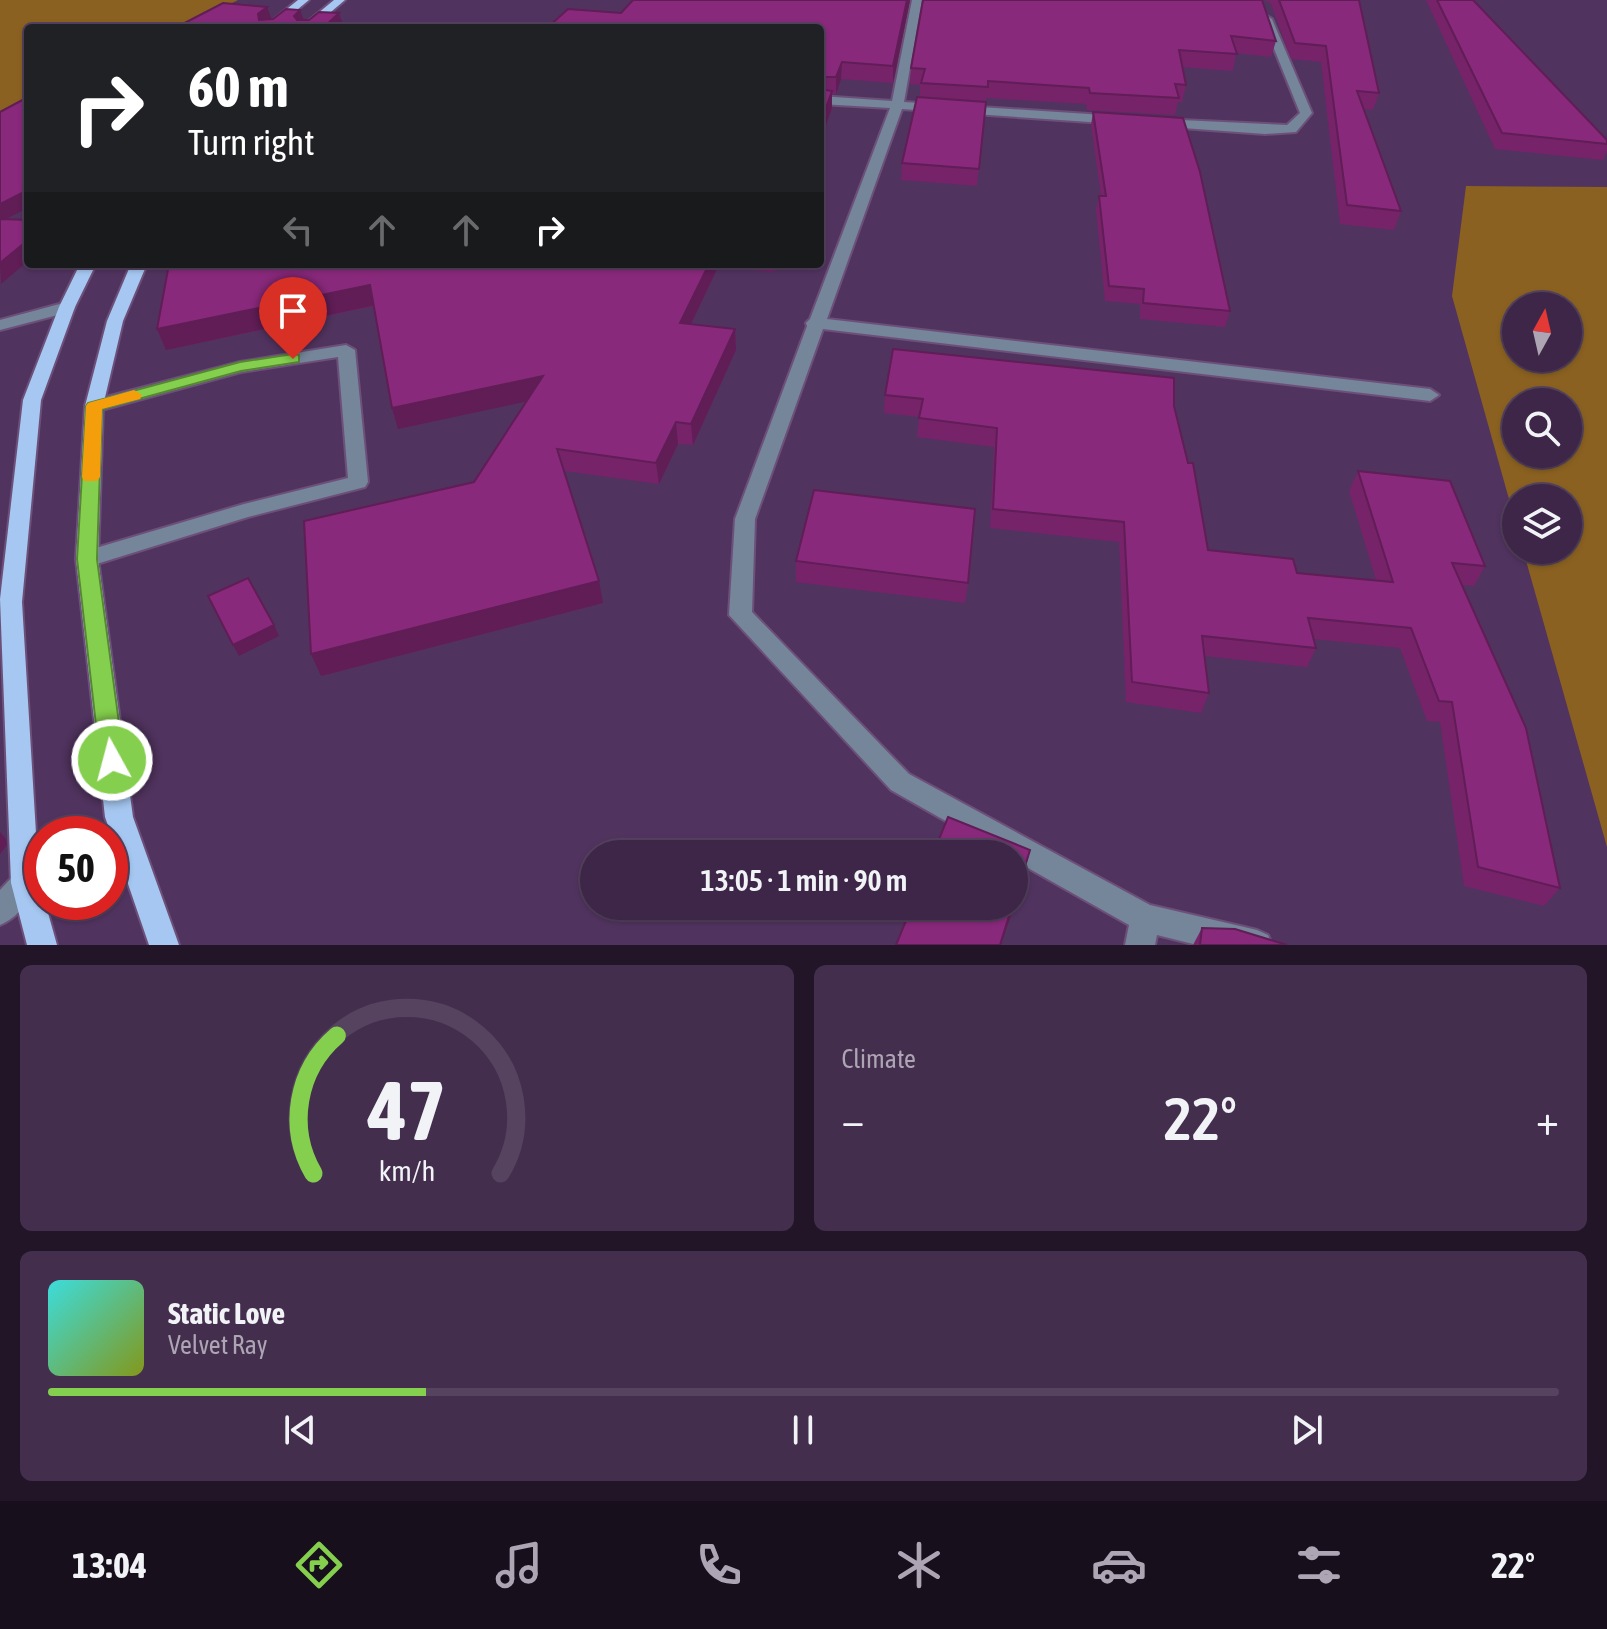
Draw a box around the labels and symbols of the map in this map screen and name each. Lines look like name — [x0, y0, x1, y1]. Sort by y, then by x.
pin — [259, 277, 327, 359]
north arrow — [1502, 292, 1582, 372]
position arrow — [70, 718, 154, 802]
speed limit sign: 50 — [24, 816, 128, 920]

